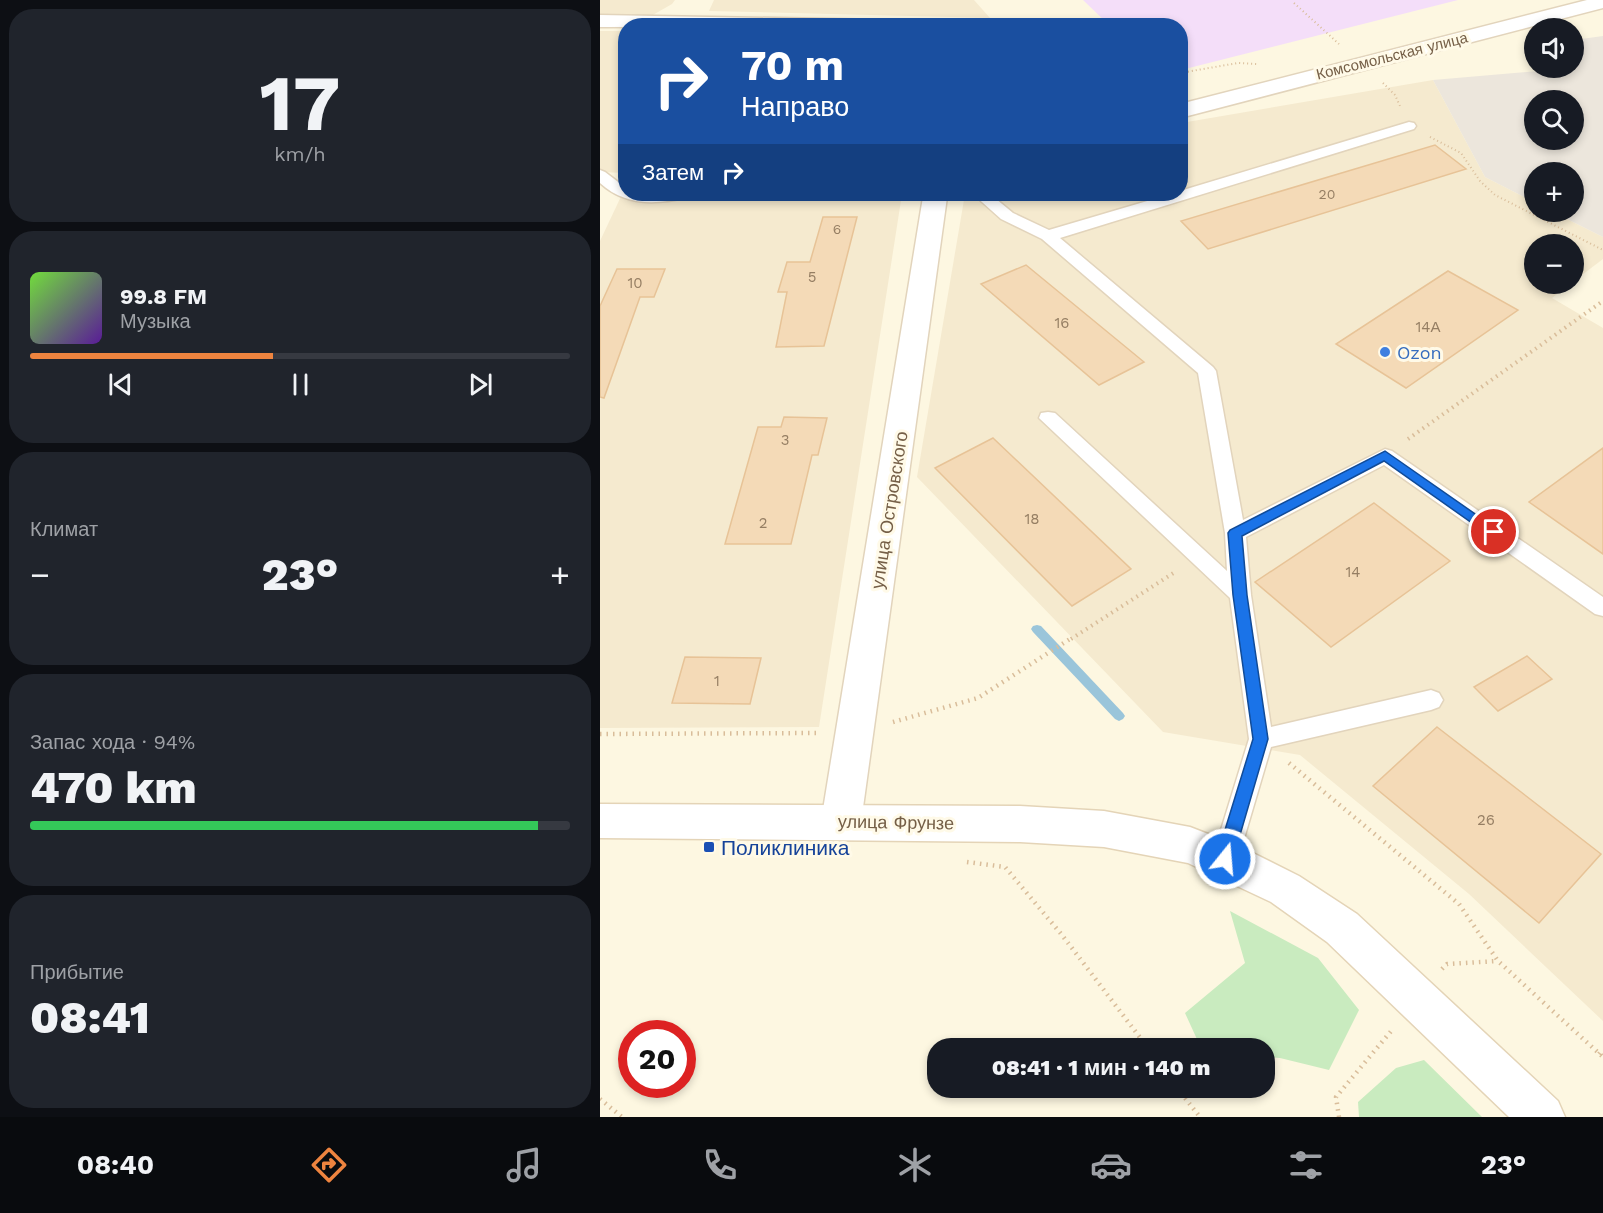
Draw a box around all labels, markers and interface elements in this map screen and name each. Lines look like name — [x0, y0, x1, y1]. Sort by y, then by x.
map controls — [1524, 18, 1584, 294]
button: sound — [1524, 18, 1584, 78]
street label: Комсомольская улица — [1314, 28, 1470, 84]
text: 70 m — [741, 41, 844, 90]
icon: right — [642, 42, 720, 120]
text: 17 — [259, 57, 341, 149]
button: search — [1524, 90, 1584, 150]
text: Направо — [741, 91, 849, 123]
text: km/h — [274, 142, 326, 166]
icon: right — [716, 156, 749, 189]
text: Затем — [642, 160, 704, 185]
button: + — [1524, 162, 1584, 222]
house number: 20 — [1319, 186, 1335, 202]
house number: 6 — [833, 221, 841, 237]
button: − — [1524, 234, 1584, 294]
house number: 5 — [808, 268, 816, 286]
house number: 10 — [627, 274, 643, 292]
text: 99.8 FM — [120, 284, 207, 309]
text: Музыка — [120, 309, 191, 333]
house number: 16 — [1055, 314, 1069, 332]
house number: 14А — [1415, 318, 1441, 336]
place label: Ozon — [1397, 342, 1442, 363]
marker: Ozon — [1378, 345, 1392, 359]
icon: previous — [104, 368, 137, 401]
icon: pause — [284, 368, 317, 401]
icon: next — [464, 368, 497, 401]
street label: улица Островского — [866, 430, 912, 590]
house number: 3 — [781, 431, 789, 449]
pin — [1468, 506, 1519, 557]
house number: 18 — [1024, 510, 1040, 528]
house number: 2 — [759, 514, 767, 532]
icon: arrive — [1477, 515, 1510, 548]
text: Климат — [30, 517, 98, 541]
text: 23° — [262, 548, 338, 601]
text: − — [30, 555, 50, 594]
text: + — [550, 555, 570, 594]
house number: 14 — [1345, 563, 1361, 581]
house number: 1 — [714, 672, 720, 690]
text: Запас хода · 94% — [30, 730, 195, 754]
text: 470 km — [30, 761, 197, 814]
street label: улица Фрунзе — [838, 810, 954, 834]
house number: 26 — [1477, 811, 1495, 829]
position arrow — [1193, 827, 1257, 891]
place label: Поликлиника — [721, 835, 850, 860]
marker: Поликлиника — [702, 840, 716, 854]
text: Прибытие — [30, 960, 124, 984]
text: 08:41 — [30, 991, 150, 1044]
speed limit sign: 20 — [618, 1020, 696, 1098]
text: 08:41 · 1 мин · 140 m — [992, 1055, 1210, 1080]
icon: directions — [308, 1144, 350, 1186]
icon: music — [503, 1144, 545, 1186]
icon: phone — [699, 1144, 741, 1186]
icon: climate — [894, 1144, 936, 1186]
icon: car — [1090, 1144, 1132, 1186]
icon: filters — [1285, 1144, 1327, 1186]
text: 08:40 — [77, 1149, 154, 1181]
text: 23° — [1481, 1149, 1526, 1181]

